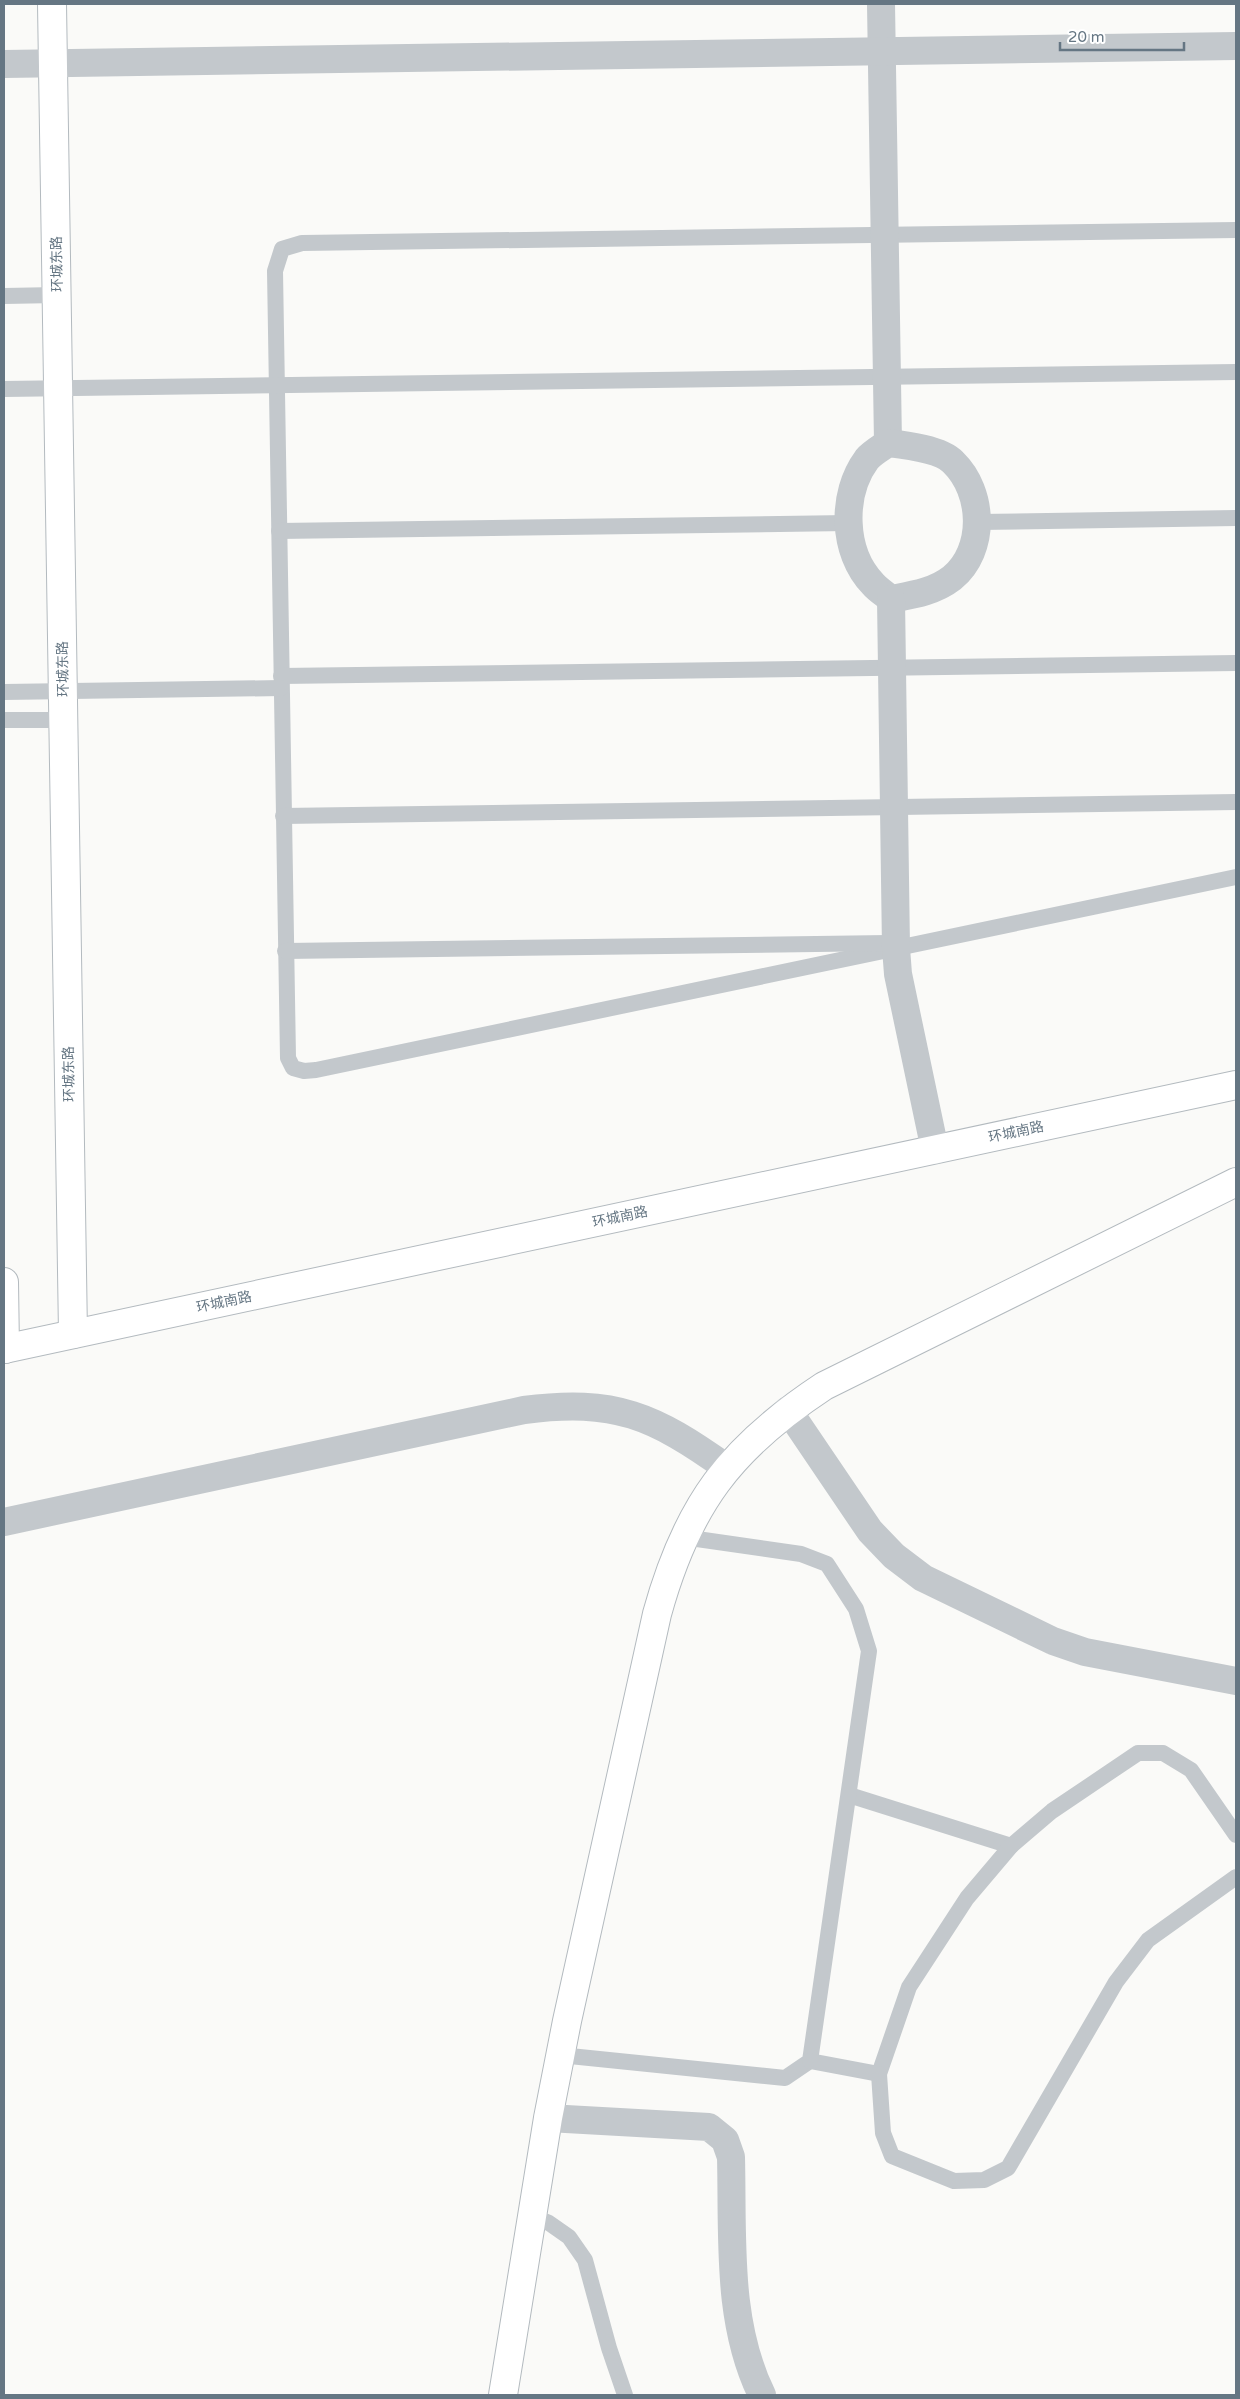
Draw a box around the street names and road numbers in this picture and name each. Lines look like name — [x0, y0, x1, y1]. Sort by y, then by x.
street label: 环城东路 — [48, 236, 66, 292]
street label: 环城东路 — [54, 641, 72, 697]
street label: 环城东路 — [60, 1046, 78, 1102]
street label: 环城南路 — [987, 1118, 1045, 1146]
street label: 环城南路 — [591, 1203, 649, 1231]
street label: 环城南路 — [195, 1288, 253, 1316]

